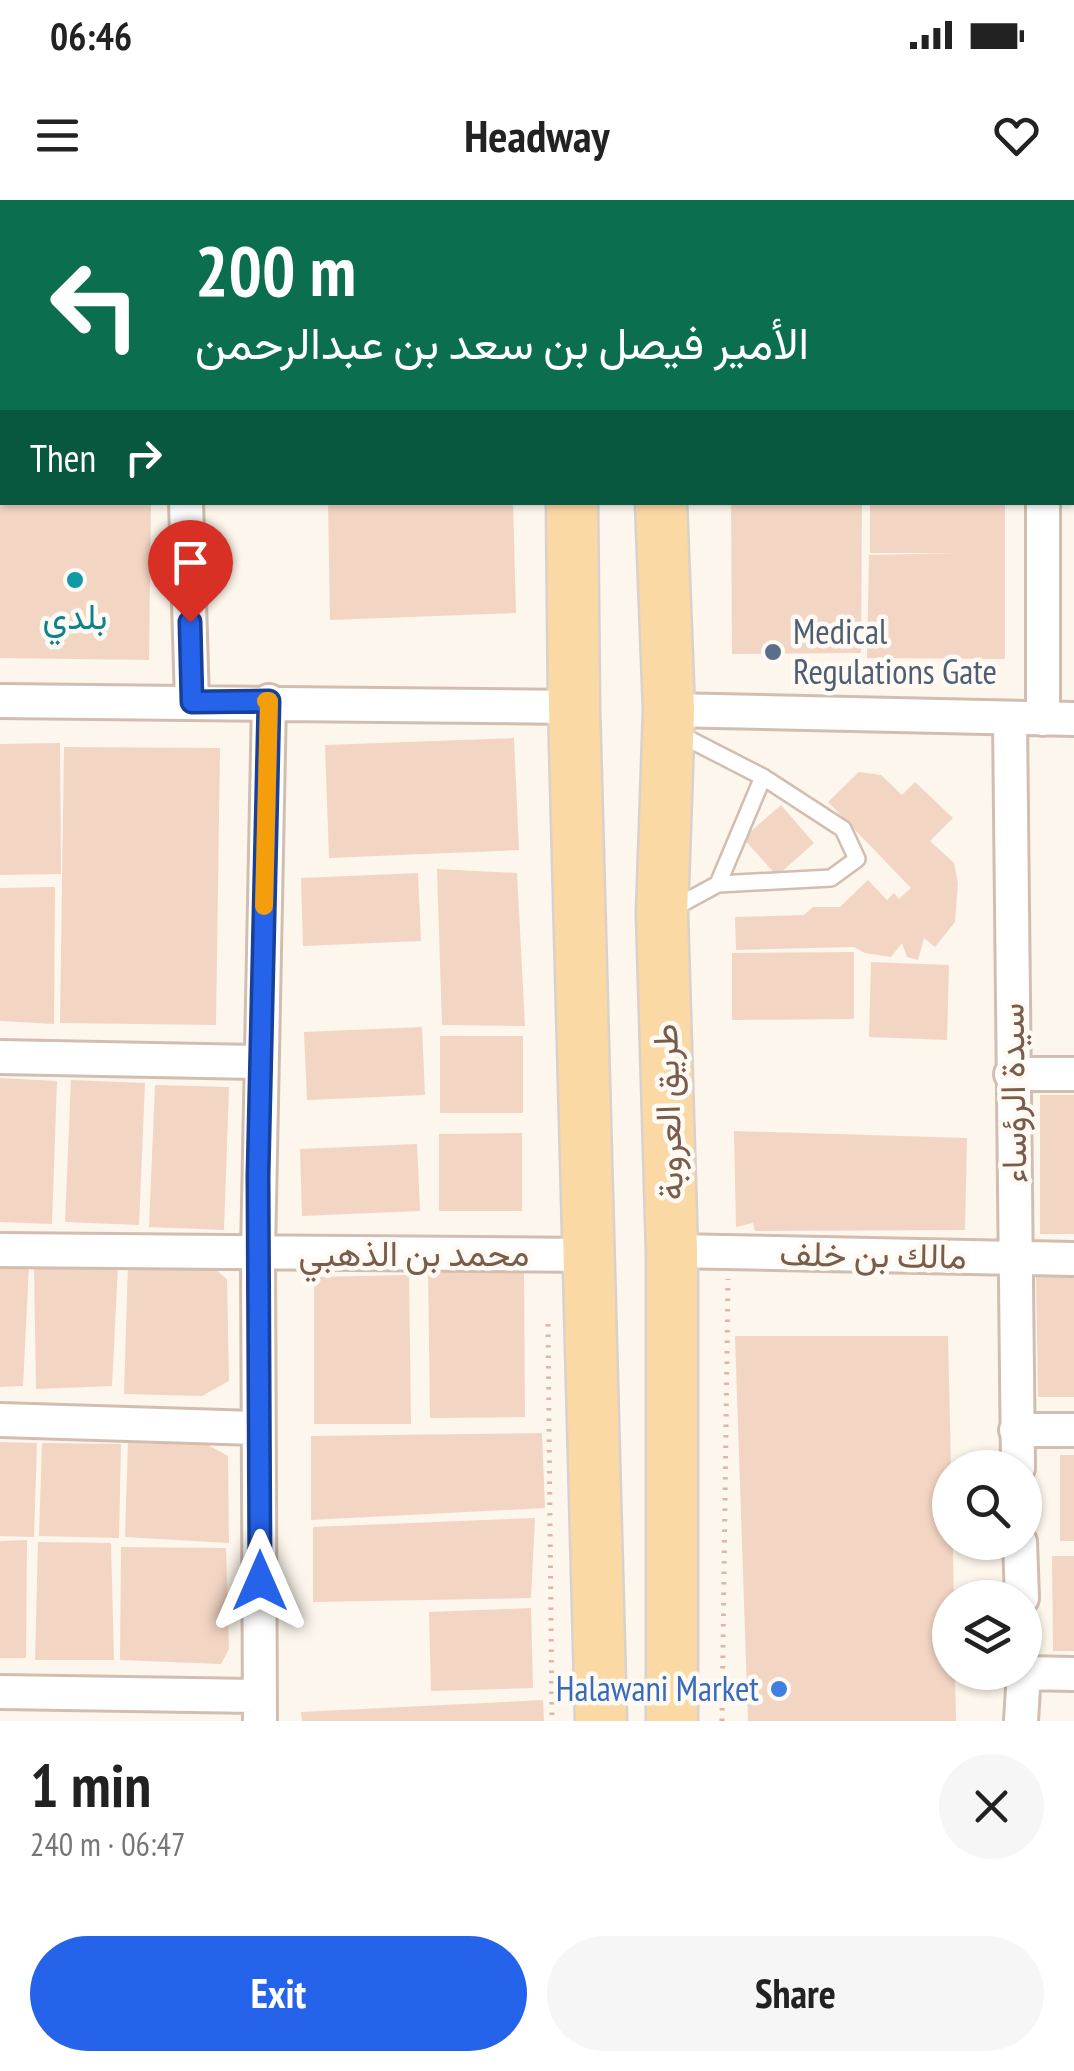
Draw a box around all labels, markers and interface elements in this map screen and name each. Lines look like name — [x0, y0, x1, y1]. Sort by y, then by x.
text: 06:46 — [50, 11, 132, 60]
text: Headway — [464, 106, 610, 164]
icon: menu — [30, 108, 85, 163]
icon: heart — [989, 108, 1044, 163]
text: 200 m — [195, 225, 356, 315]
icon: left — [30, 240, 160, 370]
text: الأمير فيصل بن سعد بن عبدالرحمن — [195, 313, 809, 371]
icon: right — [116, 430, 171, 485]
text: Then — [30, 433, 96, 482]
pin — [148, 520, 233, 623]
icon: arrive — [163, 535, 218, 590]
marker: بلدي — [64, 569, 86, 591]
place label: بلدي — [43, 593, 107, 646]
place label: Medical Regulations Gate — [793, 608, 997, 694]
marker: Medical Regulations Gate — [762, 641, 784, 663]
street label: سيدة الرؤساء — [987, 1002, 1037, 1184]
street label: طريق العروبة — [641, 1023, 693, 1201]
street label: مالك بن خلف — [779, 1229, 967, 1279]
street label: محمد بن الذهبي — [299, 1230, 529, 1283]
map controls — [932, 1450, 1042, 1690]
button: search — [932, 1450, 1042, 1560]
position arrow — [208, 1529, 312, 1633]
button: layers — [932, 1580, 1042, 1690]
place label: Halawani Market — [556, 1665, 759, 1711]
marker: Halawani Market — [768, 1678, 790, 1700]
text: 1 min — [30, 1746, 151, 1824]
button: close — [939, 1754, 1044, 1859]
text: 240 m · 06:47 — [30, 1823, 185, 1865]
button: Exit — [30, 1936, 527, 2051]
button: Share — [547, 1936, 1044, 2051]

